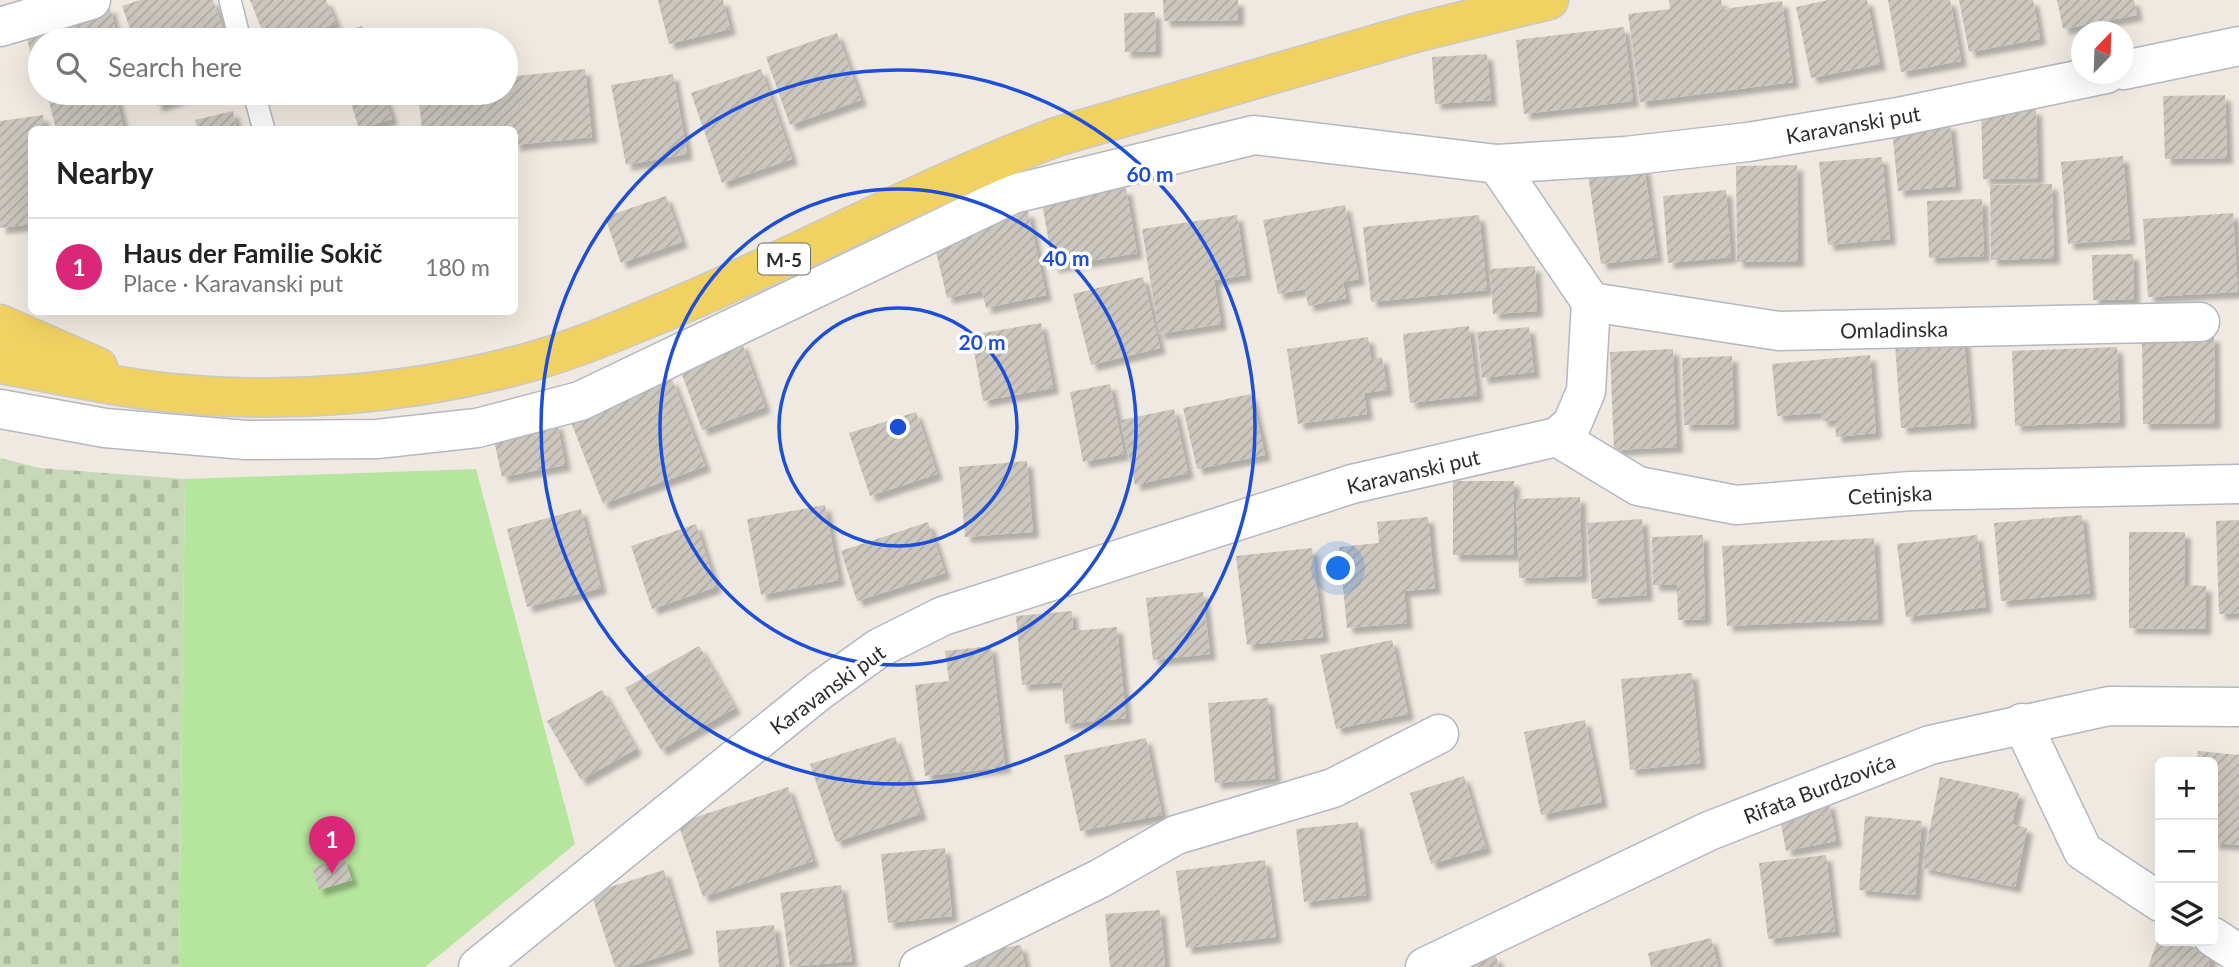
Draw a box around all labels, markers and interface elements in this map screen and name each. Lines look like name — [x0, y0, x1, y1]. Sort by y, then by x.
north arrow — [2071, 21, 2134, 84]
search box — [28, 28, 518, 105]
icon: search — [52, 48, 90, 86]
text: Search here — [108, 51, 242, 83]
street label: Karavanski put — [1784, 100, 1923, 148]
text: Nearby — [56, 154, 154, 190]
text: 60 m — [1126, 161, 1174, 186]
text: Haus der Familie Sokič — [123, 237, 382, 269]
road number: M-5 — [758, 244, 810, 274]
text: 40 m — [1042, 245, 1090, 270]
text: 1 — [72, 253, 86, 281]
text: 180 m — [425, 253, 490, 281]
text: Place · Karavanski put — [123, 269, 343, 297]
street label: Omladinska — [1840, 316, 1948, 342]
text: 20 m — [958, 329, 1006, 354]
centre of rings — [886, 415, 910, 439]
street label: Karavanski put — [1344, 443, 1482, 498]
street label: Cetinjska — [1847, 479, 1933, 509]
your location — [1321, 551, 1355, 585]
street label: Karavanski put — [765, 639, 890, 739]
street label: Rifata Burdzovića — [1740, 748, 1898, 828]
map controls — [2155, 757, 2218, 946]
button: + — [2155, 757, 2218, 820]
pin: 1 — [309, 816, 355, 874]
button: − — [2155, 820, 2218, 883]
button: layers — [2155, 883, 2218, 946]

